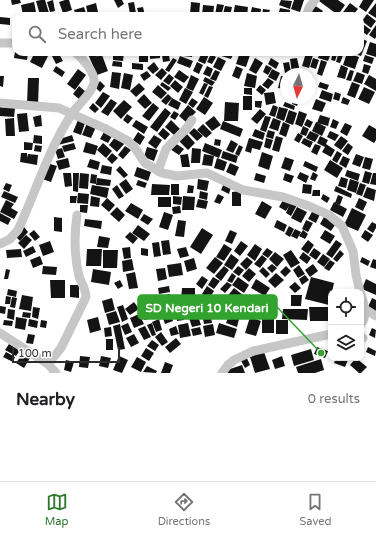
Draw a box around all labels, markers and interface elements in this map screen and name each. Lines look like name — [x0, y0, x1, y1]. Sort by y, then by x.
search box — [12, 12, 364, 56]
icon: search — [26, 23, 48, 45]
text: Search here — [58, 25, 142, 43]
north arrow — [280, 68, 316, 104]
map controls — [328, 289, 364, 361]
button: locate — [328, 289, 364, 325]
callout: SD Negeri 10 Kendari — [138, 295, 277, 319]
text: SD Negeri 10 Kendari — [145, 301, 269, 316]
button: layers — [328, 325, 364, 361]
scale bar — [12, 345, 120, 364]
text: 100 m — [18, 347, 52, 360]
text: Nearby — [16, 389, 75, 410]
text: 0 results — [308, 391, 360, 407]
tab: Map — [45, 491, 68, 528]
tab: Directions — [158, 491, 210, 528]
tab: Saved — [300, 491, 331, 528]

